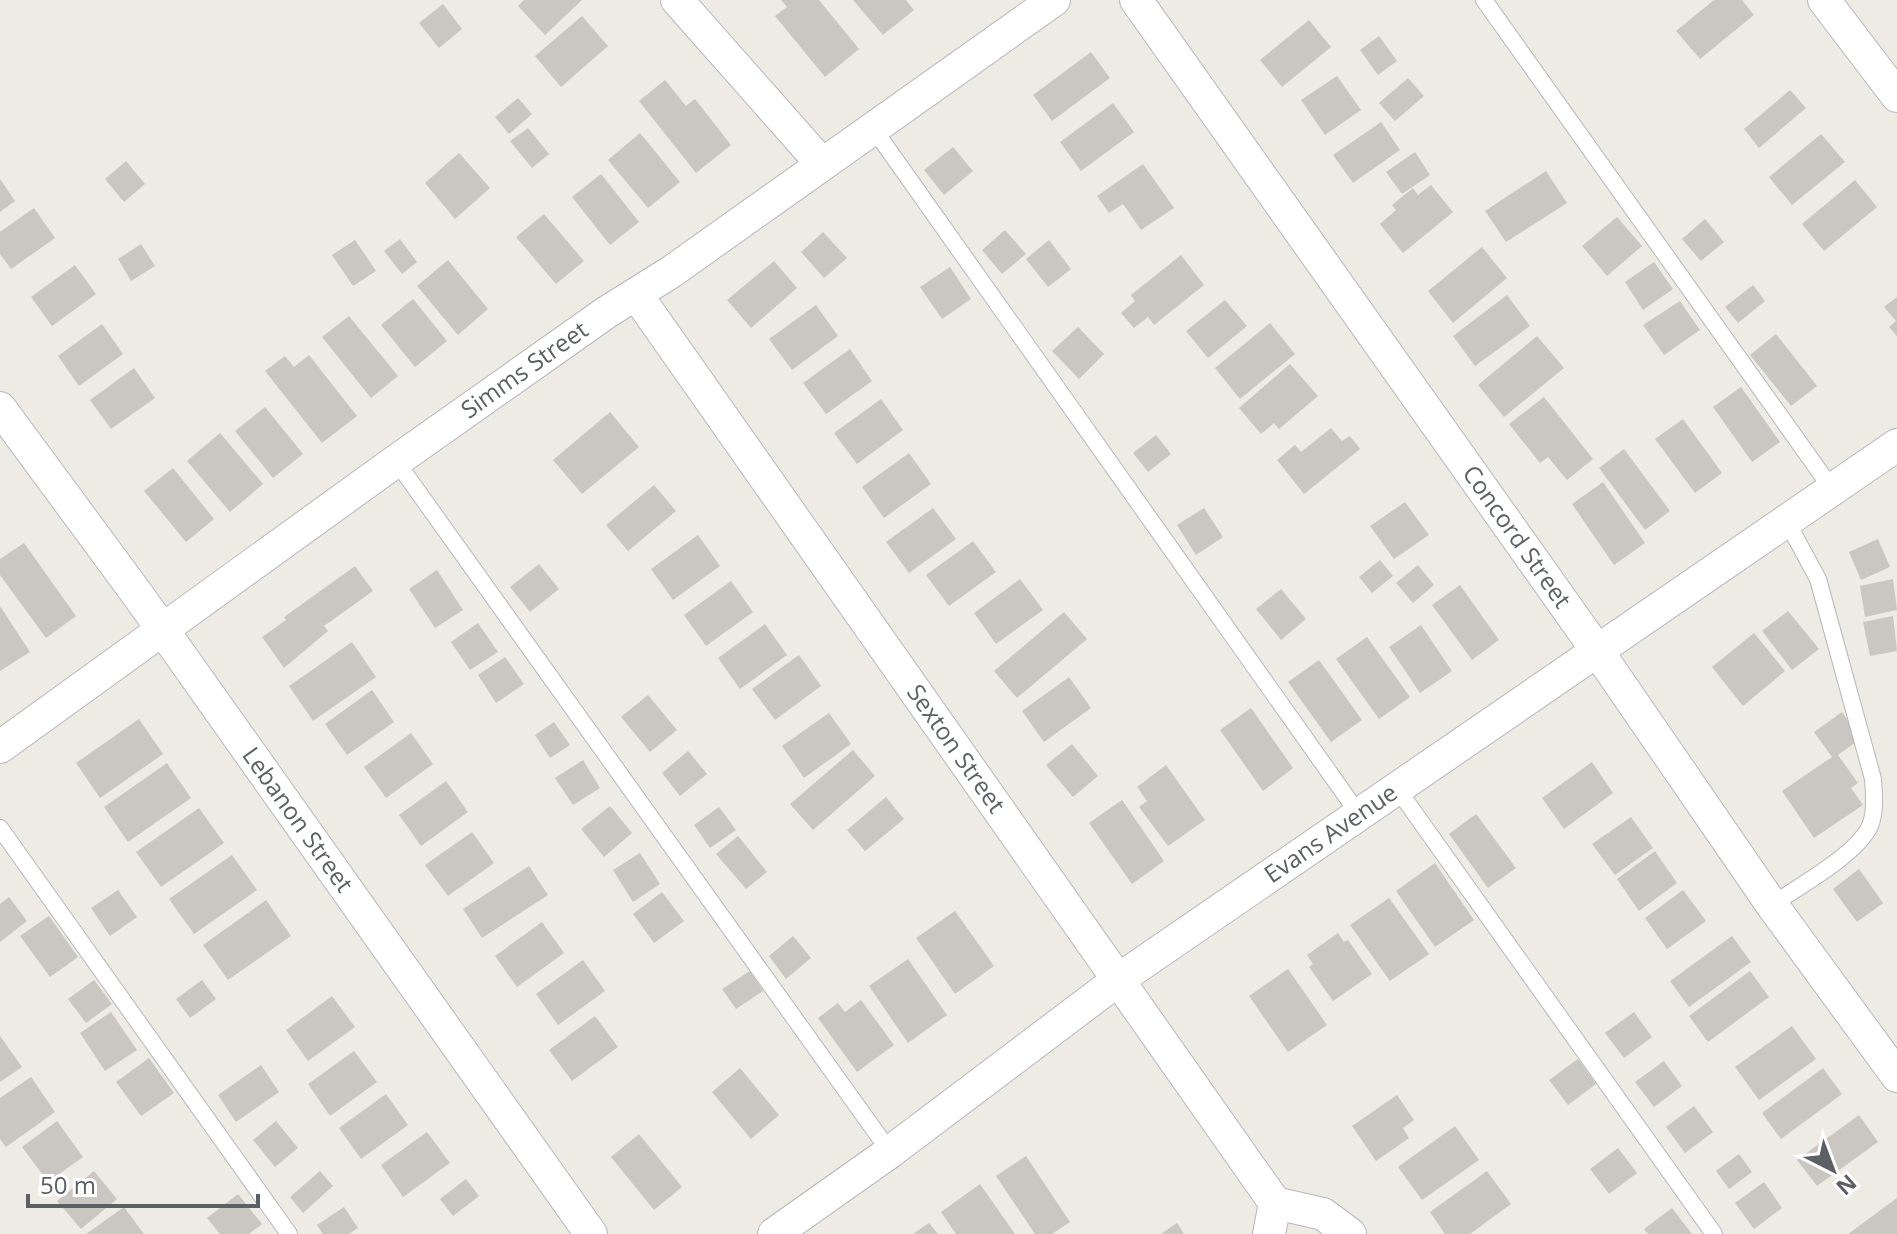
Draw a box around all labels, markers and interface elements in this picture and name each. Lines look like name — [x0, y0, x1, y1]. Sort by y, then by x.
street label: Simms Street — [454, 313, 594, 425]
street label: Concord Street — [1456, 458, 1580, 614]
street label: Sexton Street — [900, 677, 1014, 819]
street label: Lebanon Street — [236, 740, 362, 898]
street label: Evans Avenue — [1257, 775, 1403, 890]
north arrow — [1793, 1130, 1873, 1210]
scale bar — [28, 1158, 258, 1208]
text: 50 m — [40, 1168, 96, 1201]
text: N — [1830, 1168, 1864, 1203]

